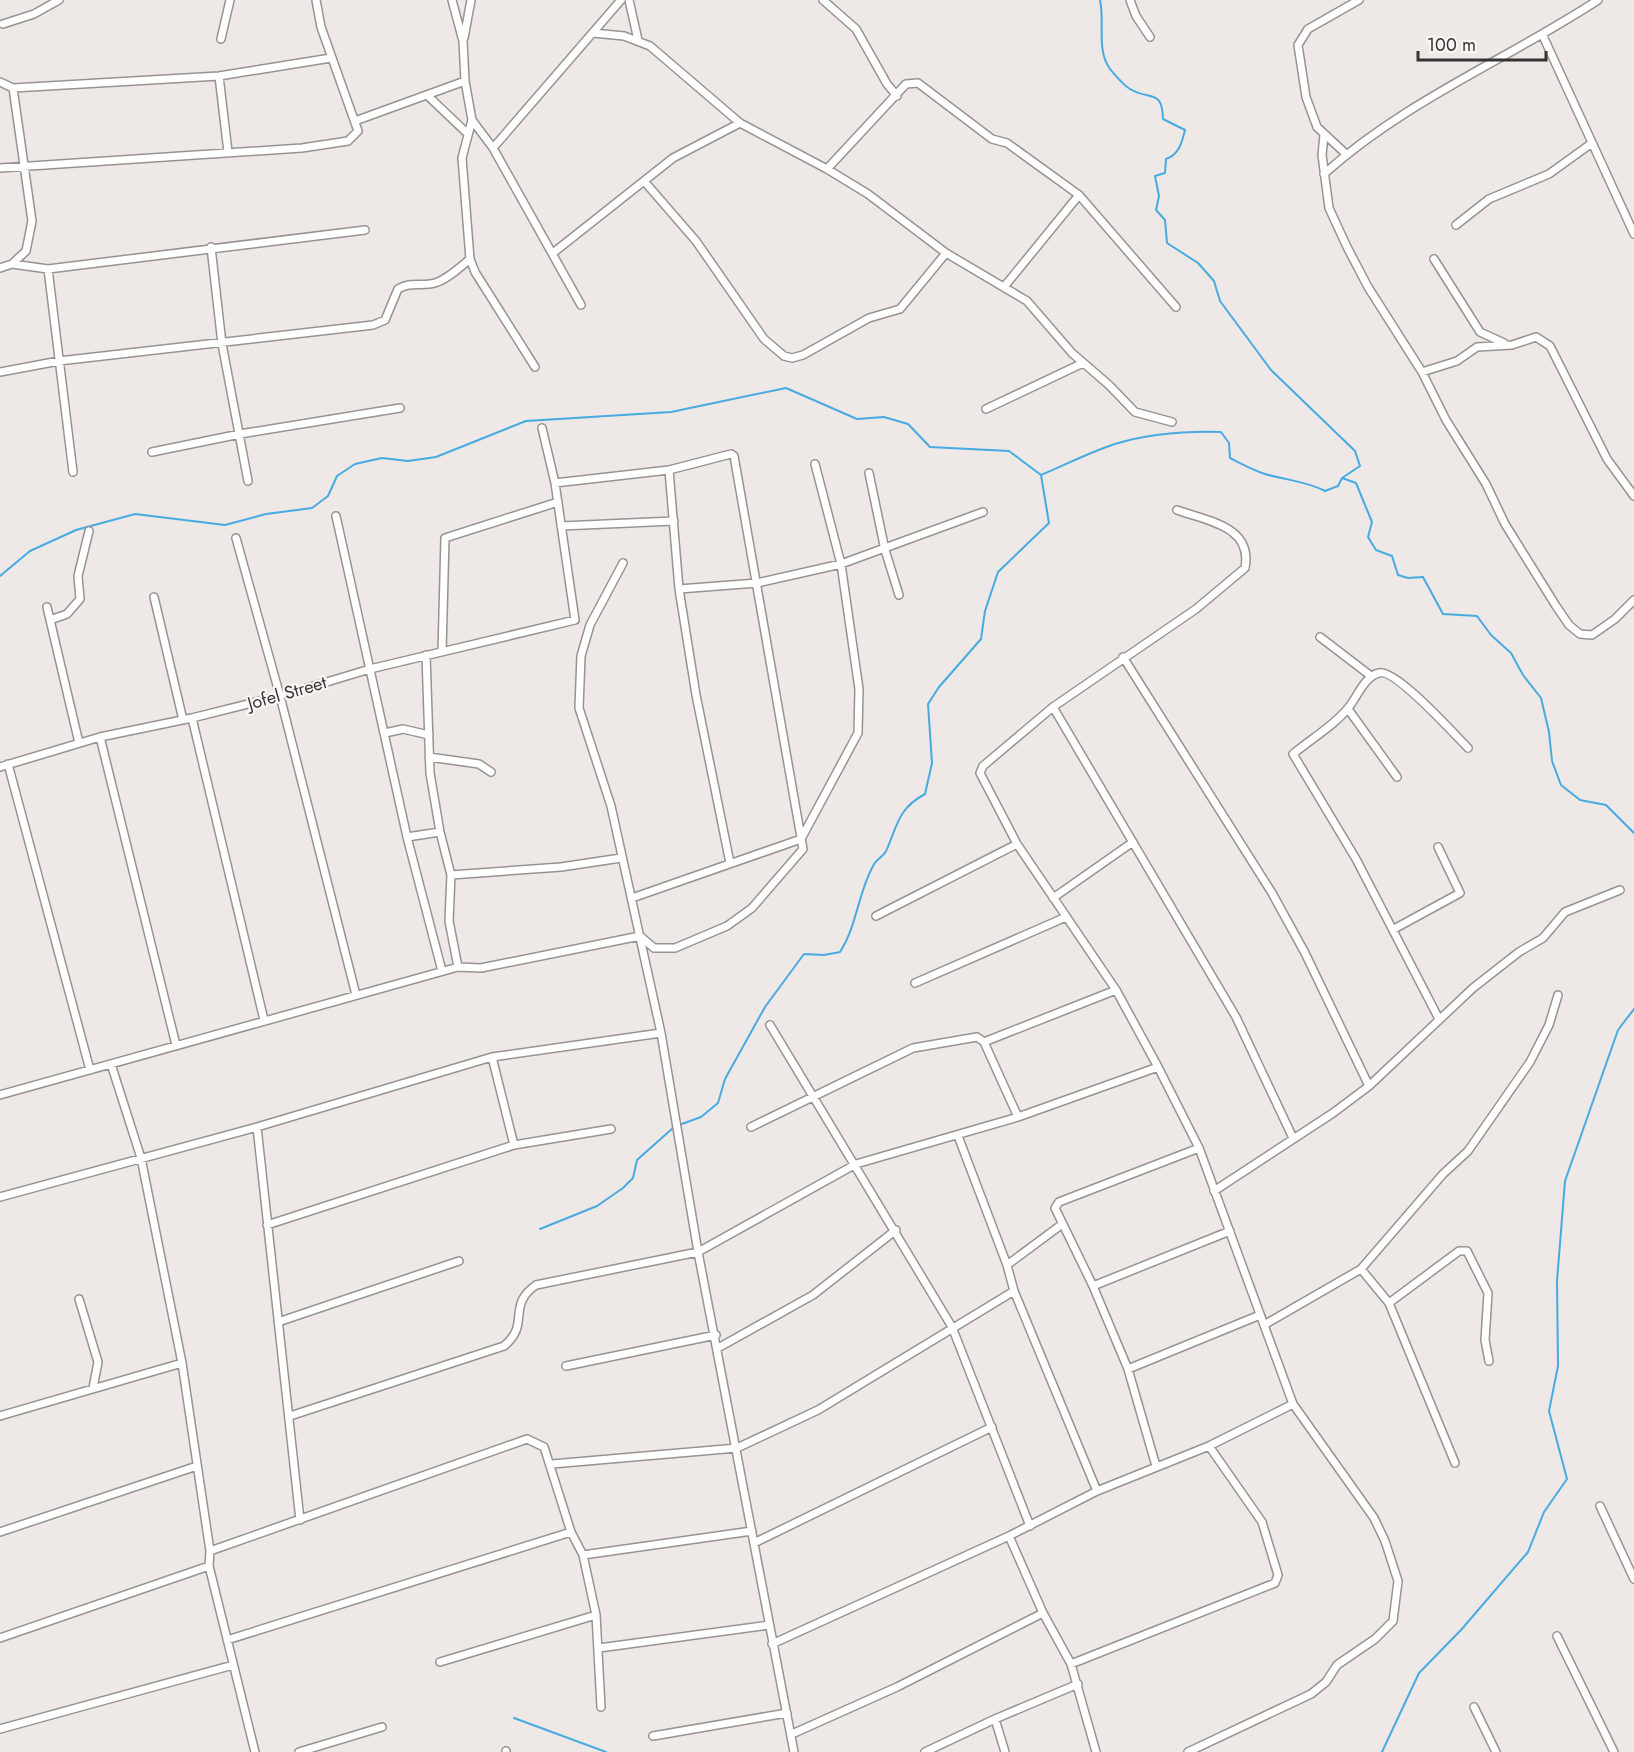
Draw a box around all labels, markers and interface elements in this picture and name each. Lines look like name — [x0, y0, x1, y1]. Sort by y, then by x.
scale bar — [1418, 24, 1546, 62]
text: 100 m — [1427, 32, 1476, 58]
street label: Jofel Street — [243, 669, 330, 717]

